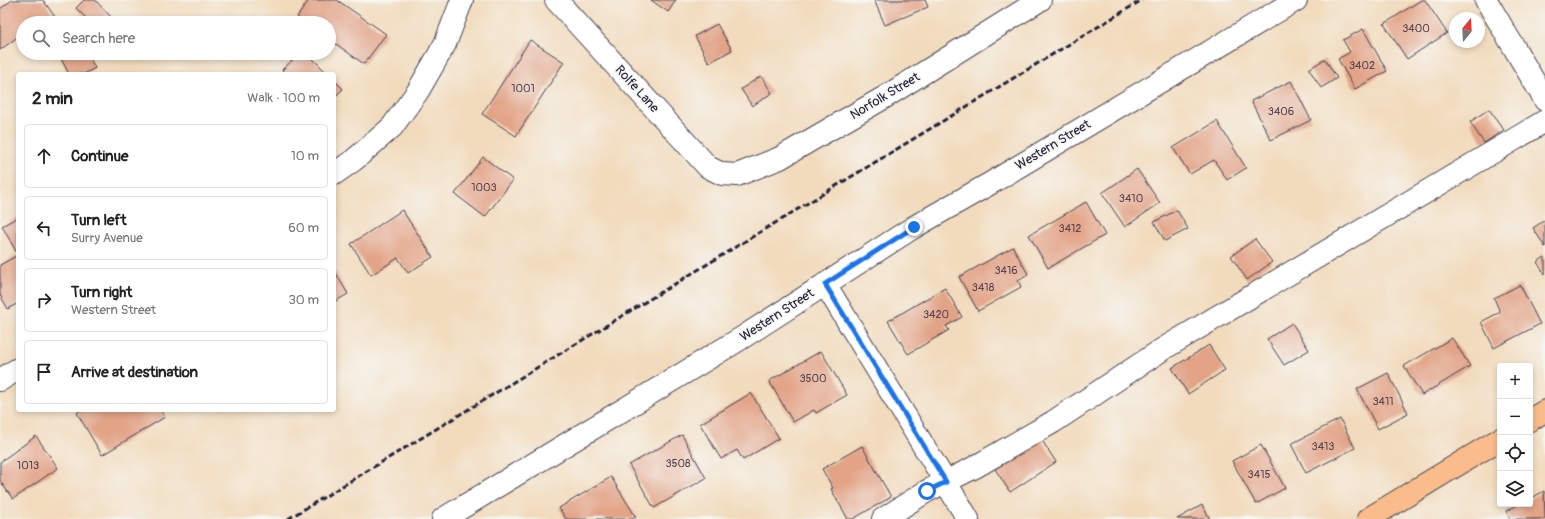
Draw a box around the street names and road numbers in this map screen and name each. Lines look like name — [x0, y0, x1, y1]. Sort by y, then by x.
street label: Rolfe Lane — [612, 62, 663, 116]
street label: Norfolk Street — [847, 69, 923, 123]
street label: Western Street — [1012, 116, 1094, 174]
street label: Western Street — [737, 285, 818, 345]

